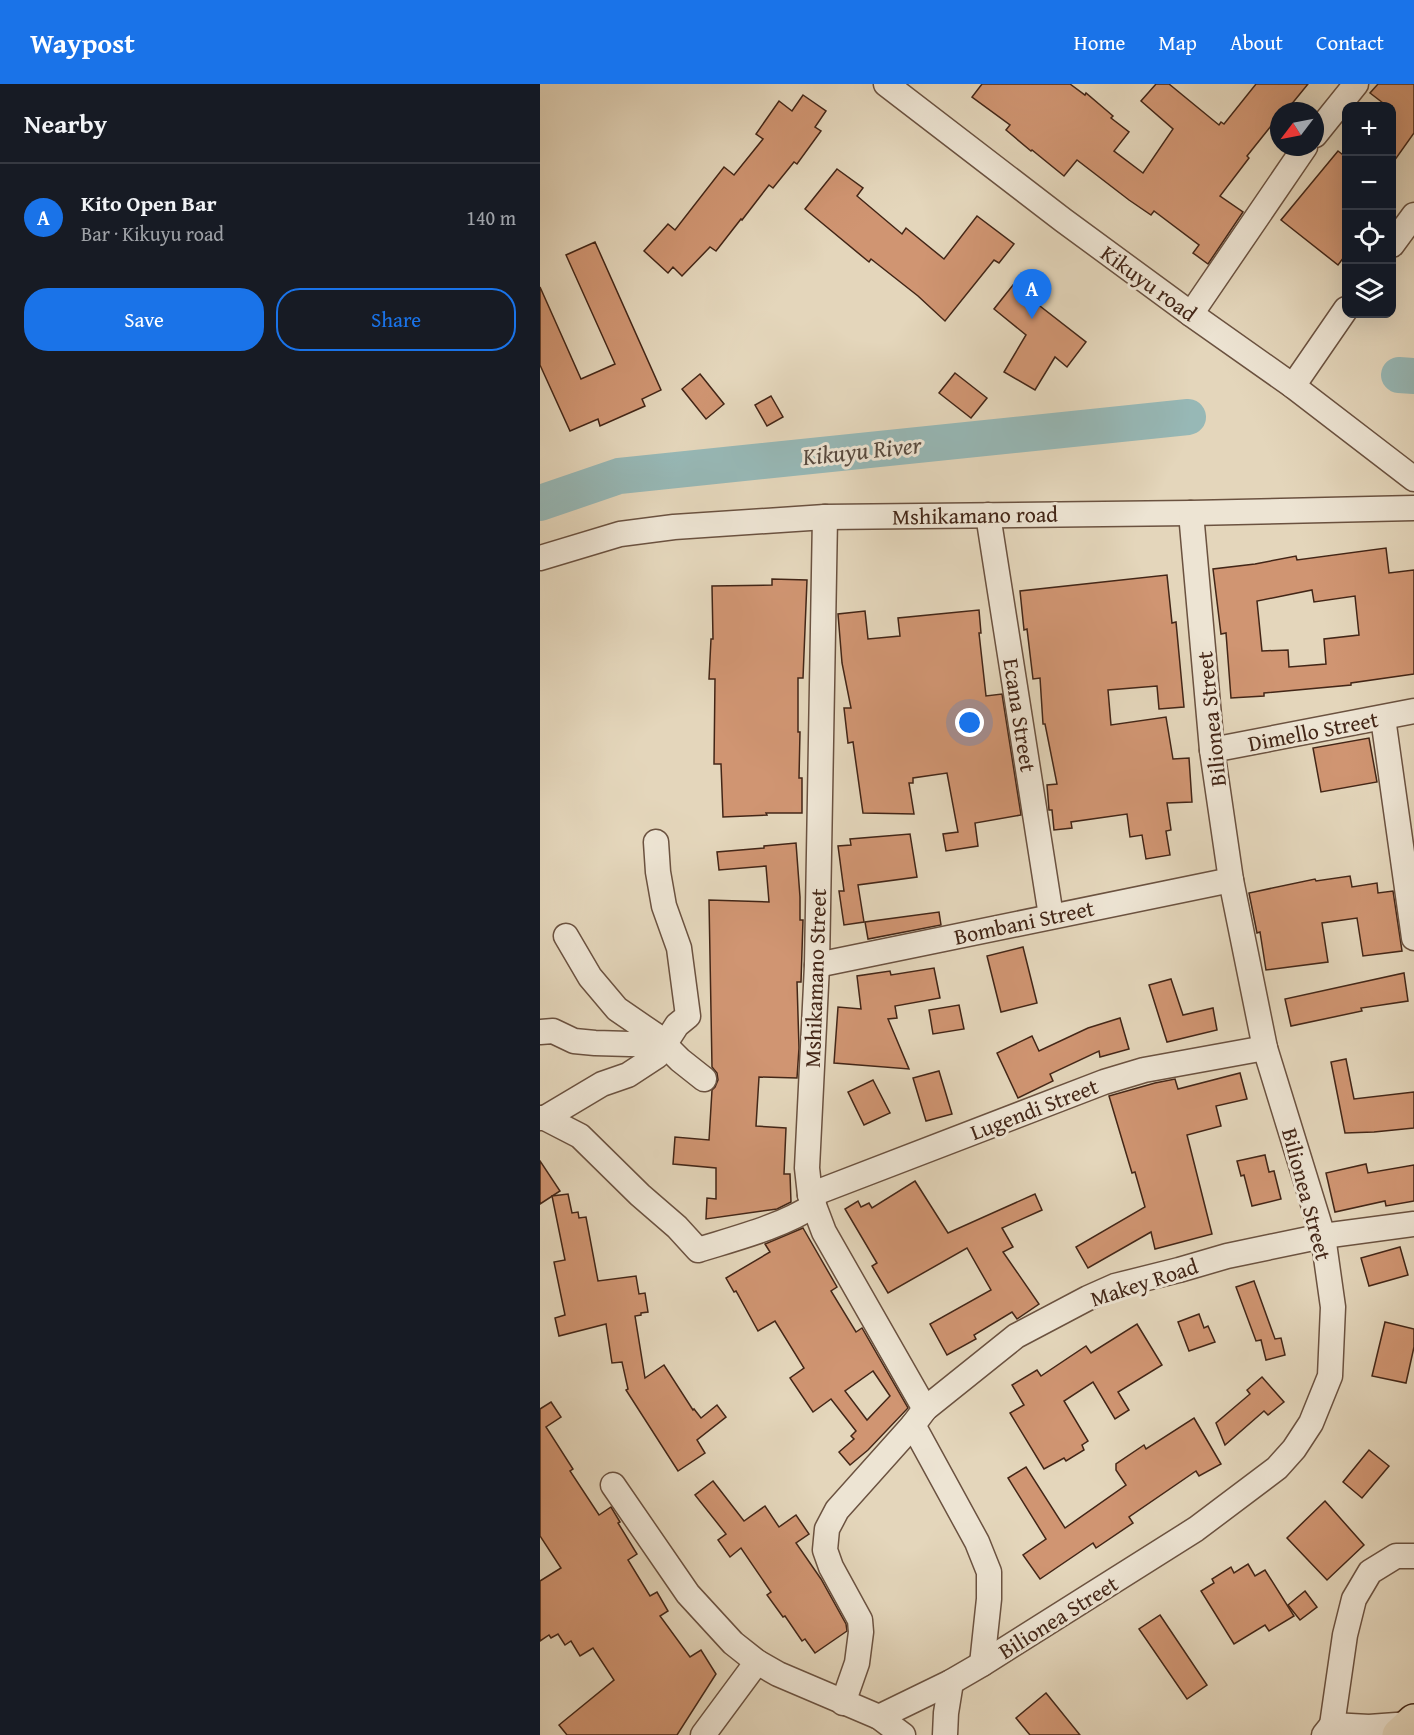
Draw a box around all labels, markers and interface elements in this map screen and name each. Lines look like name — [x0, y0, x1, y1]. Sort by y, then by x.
text: Waypost — [30, 22, 135, 63]
text: Home — [1074, 27, 1125, 58]
text: Map — [1158, 27, 1197, 58]
text: About — [1230, 27, 1283, 58]
text: Contact — [1316, 27, 1384, 58]
north arrow — [1270, 102, 1324, 156]
map controls — [1342, 102, 1396, 318]
button: + — [1342, 102, 1396, 156]
text: Nearby — [24, 104, 107, 143]
button: − — [1342, 156, 1396, 210]
text: Kito Open Bar — [81, 187, 217, 219]
text: A — [37, 203, 50, 232]
text: 140 m — [466, 203, 516, 232]
button: locate — [1342, 210, 1396, 264]
text: Bar · Kikuyu road — [81, 219, 224, 248]
street label: Kikuyu road — [1094, 237, 1204, 329]
button: layers — [1342, 264, 1396, 318]
pin: A — [1012, 270, 1052, 319]
button: Save — [24, 288, 264, 351]
button: Share — [276, 288, 516, 351]
water label: Kikuyu River — [800, 427, 924, 474]
street label: Mshikamano road — [892, 498, 1058, 532]
street label: Bilionea Street — [1188, 650, 1234, 788]
street label: Ecana Street — [995, 656, 1045, 774]
street label: Dimello Street — [1245, 703, 1381, 759]
your location — [955, 708, 984, 737]
street label: Mshikamano Street — [796, 888, 834, 1068]
street label: Bombani Street — [951, 891, 1097, 952]
street label: Lugendi Street — [965, 1070, 1103, 1148]
street label: Bilionea Street — [1274, 1124, 1340, 1264]
street label: Makey Road — [1086, 1250, 1202, 1314]
street label: Bilionea Street — [992, 1567, 1124, 1667]

